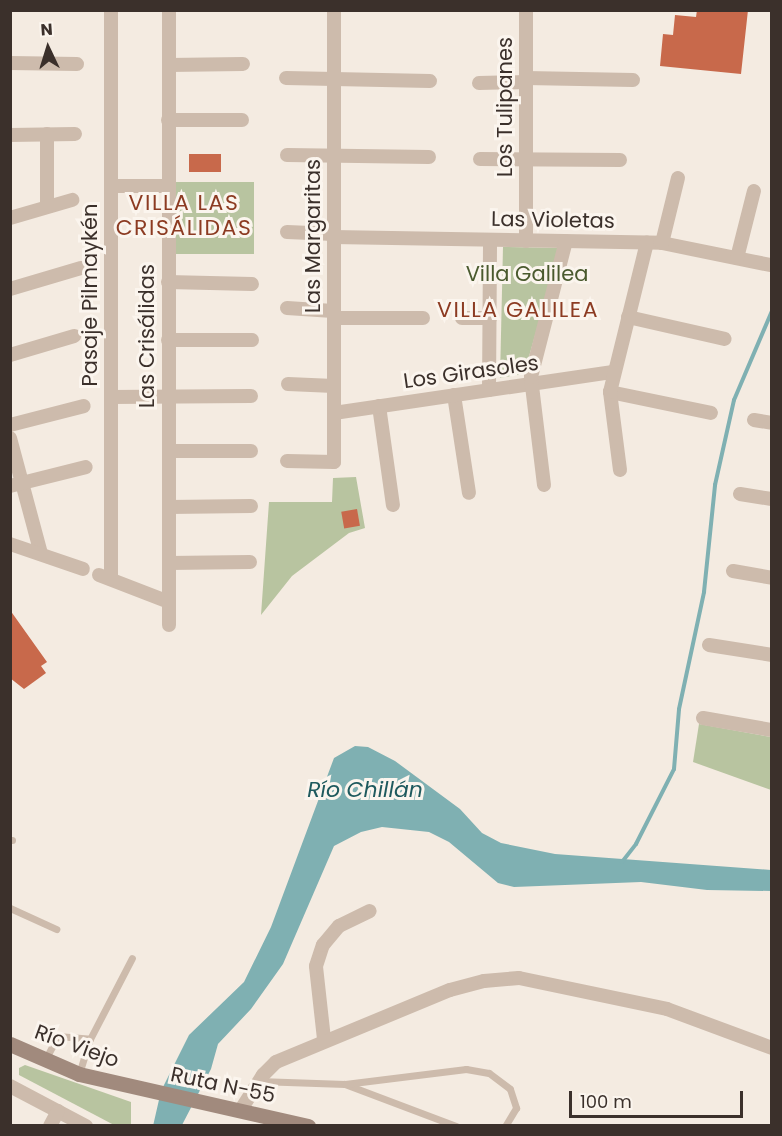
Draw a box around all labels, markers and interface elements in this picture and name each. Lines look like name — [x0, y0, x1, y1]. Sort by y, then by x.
north arrow — [18, 18, 78, 78]
text: N — [40, 18, 54, 41]
street label: Los Tulipanes — [492, 37, 518, 177]
street label: Las Margaritas — [300, 159, 326, 313]
district label: VILLA LAS CRISÁLIDAS — [116, 189, 252, 240]
street label: Pasaje Pilmaykén — [77, 204, 103, 386]
street label: Las Violetas — [491, 206, 615, 234]
park label: Villa Galilea — [466, 261, 588, 287]
street label: Las Crisálidas — [134, 264, 160, 408]
district label: VILLA GALILEA — [437, 297, 599, 323]
street label: Los Girasoles — [402, 350, 540, 394]
water label: Río Chillán — [307, 777, 423, 803]
street label: Río Viejo — [31, 1019, 123, 1073]
street label: Ruta N-55 — [168, 1062, 278, 1108]
scale bar — [572, 1079, 746, 1117]
text: 100 m — [580, 1089, 632, 1114]

